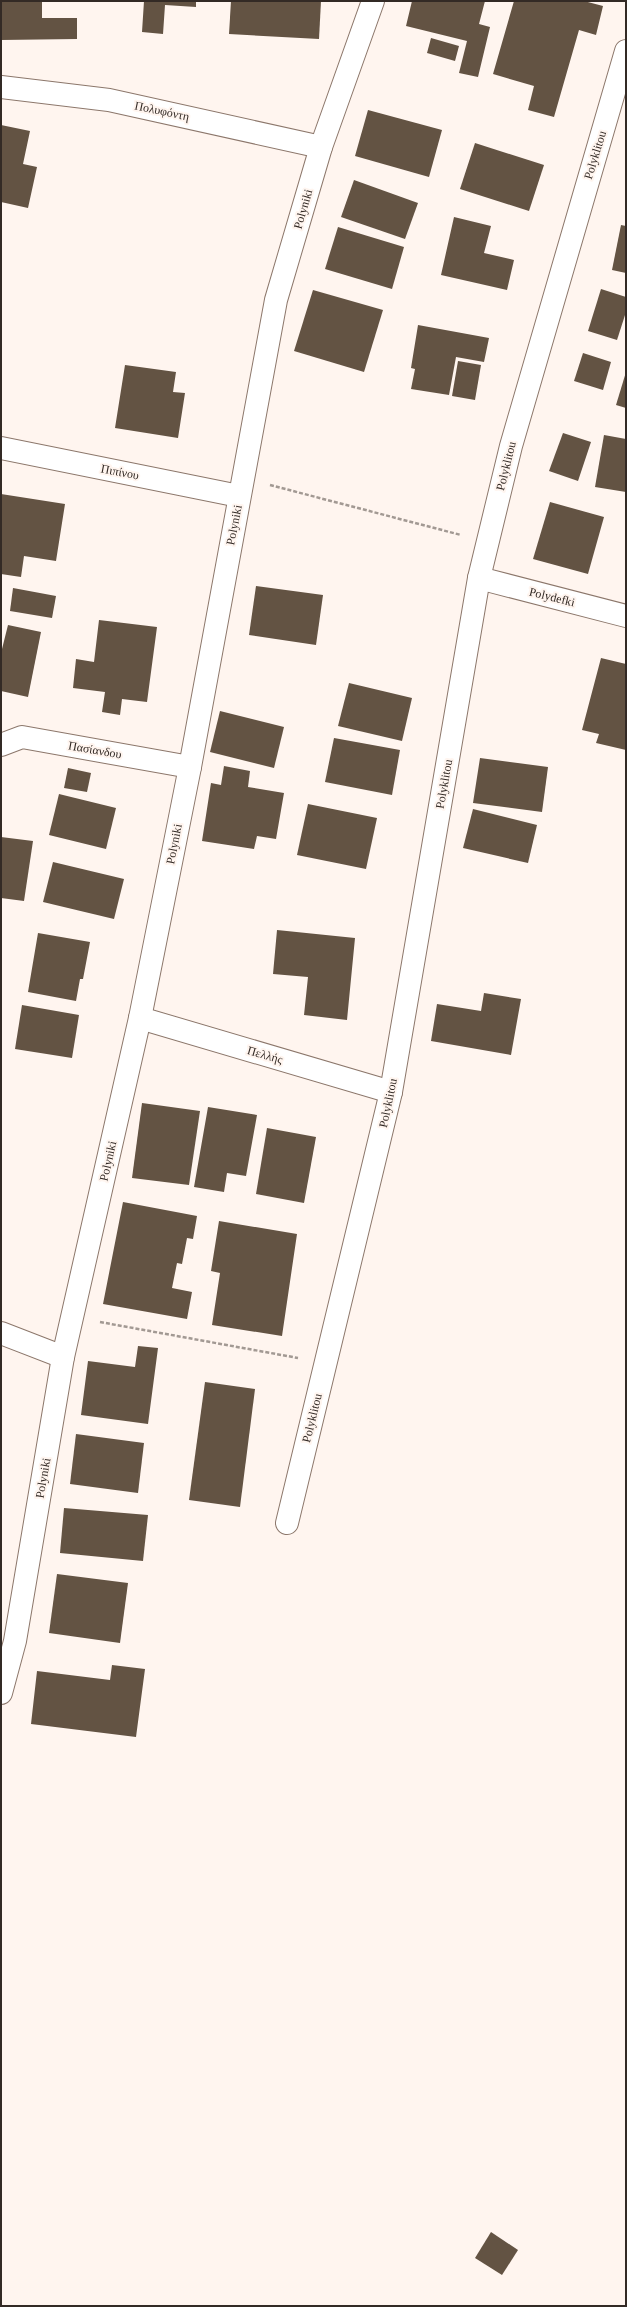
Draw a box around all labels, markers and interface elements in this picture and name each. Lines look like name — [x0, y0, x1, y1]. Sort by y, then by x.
street label: Πολυφόντη — [133, 98, 191, 124]
street label: Polyklitou — [581, 129, 609, 181]
street label: Polyniki — [291, 187, 316, 230]
street label: Polyklitou — [493, 440, 519, 492]
street label: Πιπίνου — [100, 461, 140, 483]
street label: Polyniki — [223, 503, 245, 546]
street label: Polydefki — [528, 585, 577, 610]
street label: Πασίανδου — [67, 738, 123, 762]
street label: Polyklitou — [433, 758, 455, 810]
street label: Polyniki — [163, 822, 185, 865]
street label: Πελλής — [246, 1043, 285, 1067]
street label: Polyklitou — [376, 1077, 400, 1129]
street label: Polyniki — [97, 1139, 120, 1182]
street label: Polyklitou — [299, 1392, 325, 1444]
street label: Polyniki — [33, 1456, 54, 1499]

